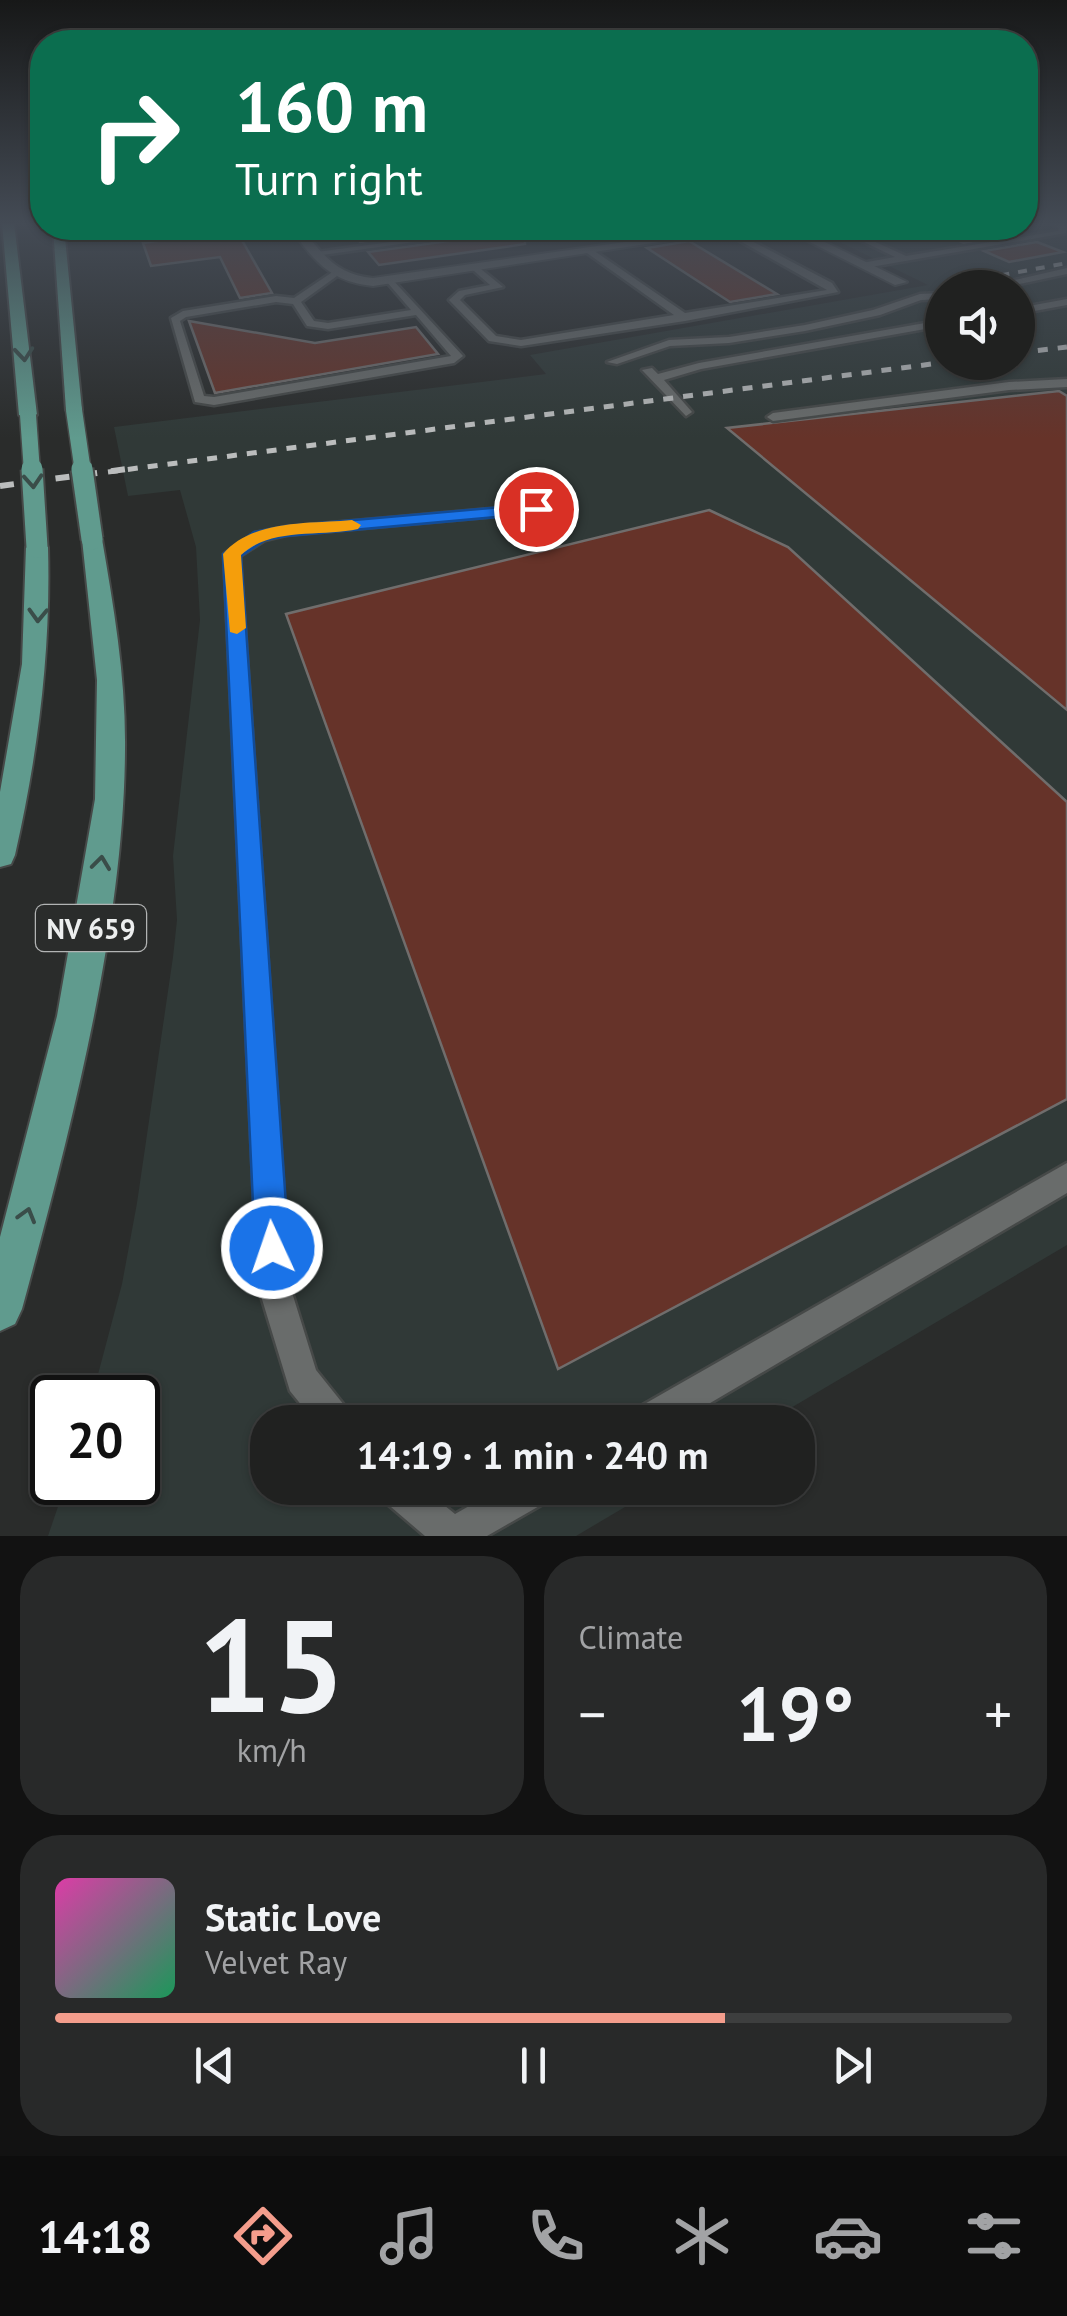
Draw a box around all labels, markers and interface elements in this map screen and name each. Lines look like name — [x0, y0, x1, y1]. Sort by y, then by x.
text: 160 m — [235, 61, 428, 151]
icon: right — [70, 70, 200, 200]
text: Turn right — [235, 149, 423, 207]
map controls — [925, 270, 1035, 380]
button: sound — [925, 270, 1035, 380]
one-way arrow — [13, 346, 35, 362]
pin — [494, 467, 579, 552]
one-way arrow — [22, 473, 43, 489]
icon: arrive — [509, 482, 564, 537]
one-way arrow — [28, 608, 49, 624]
one-way arrow — [90, 855, 111, 871]
road number: NV 659 — [36, 905, 146, 951]
position arrow — [220, 1196, 324, 1300]
one-way arrow — [15, 1207, 36, 1224]
speed limit sign: 20 — [30, 1375, 160, 1505]
text: 14:19 · 1 min · 240 m — [357, 1430, 708, 1479]
text: 15 — [198, 1580, 345, 1748]
text: Climate — [579, 1616, 683, 1658]
text: 19° — [736, 1665, 854, 1762]
text: − — [579, 1678, 606, 1749]
text: + — [984, 1678, 1012, 1749]
text: km/h — [237, 1729, 307, 1771]
text: Static Love — [205, 1892, 381, 1941]
text: Velvet Ray — [205, 1941, 347, 1983]
icon: previous — [187, 2038, 242, 2093]
icon: pause — [506, 2038, 561, 2093]
icon: next — [825, 2038, 880, 2093]
icon: directions — [228, 2201, 298, 2271]
icon: music — [374, 2201, 444, 2271]
icon: phone — [521, 2201, 591, 2271]
icon: climate — [667, 2201, 737, 2271]
icon: car — [813, 2201, 883, 2271]
icon: filters — [959, 2201, 1029, 2271]
text: 14:18 — [38, 2207, 152, 2265]

